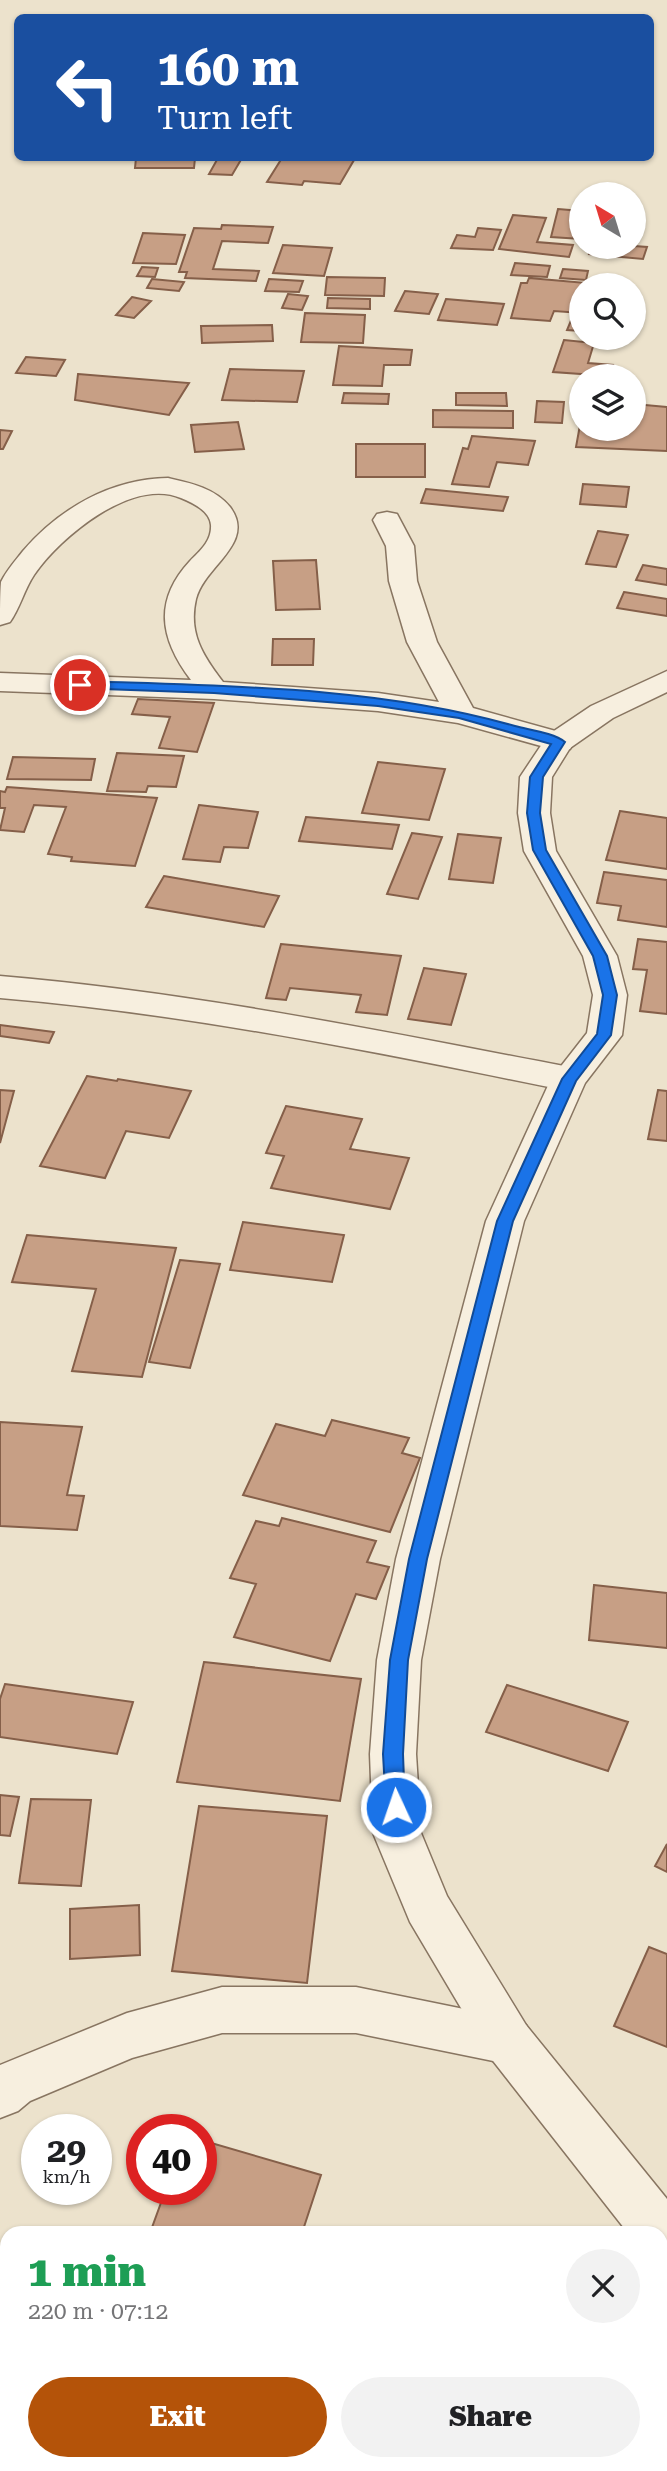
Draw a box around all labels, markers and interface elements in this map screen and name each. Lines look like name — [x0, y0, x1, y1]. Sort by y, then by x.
text: 160 m — [157, 40, 299, 97]
icon: left — [42, 42, 133, 133]
text: Turn left — [157, 99, 292, 137]
north arrow — [569, 182, 646, 259]
map controls — [569, 182, 646, 441]
button: search — [569, 273, 646, 350]
button: layers — [569, 364, 646, 441]
pin — [50, 655, 110, 715]
icon: arrive — [61, 666, 99, 704]
position arrow — [359, 1770, 433, 1844]
speed limit sign: 40 — [126, 2114, 217, 2205]
text: 29 — [47, 2130, 86, 2171]
text: km/h — [42, 2166, 91, 2187]
text: 1 min — [28, 2247, 146, 2296]
button: close — [566, 2249, 640, 2323]
text: 220 m · 07:12 — [28, 2298, 168, 2325]
button: Exit — [28, 2377, 327, 2457]
button: Share — [341, 2377, 640, 2457]

